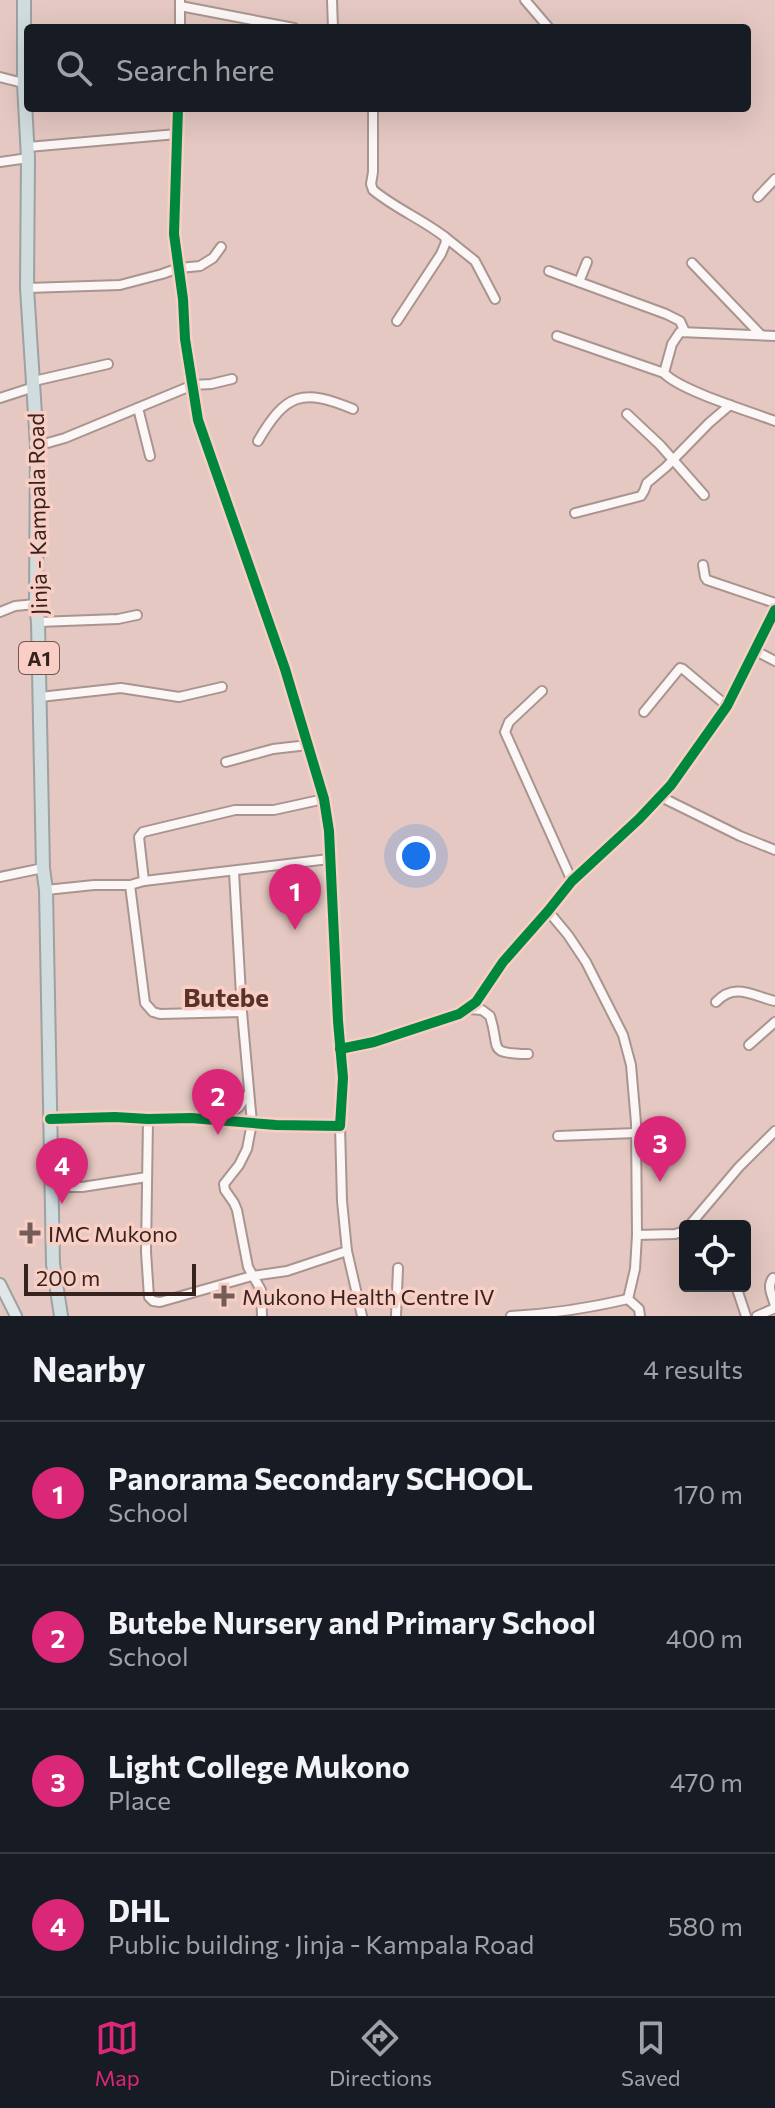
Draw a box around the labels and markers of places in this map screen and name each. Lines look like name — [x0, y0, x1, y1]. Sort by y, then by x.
pin: 1 — [269, 864, 321, 930]
pin: 2 — [192, 1069, 244, 1135]
pin: 3 — [634, 1116, 686, 1182]
pin: 4 — [36, 1138, 88, 1204]
place label: IMC Mukono — [48, 1220, 178, 1247]
marker: IMC Mukono — [19, 1222, 41, 1244]
place label: Mukono Health Centre IV — [242, 1283, 495, 1310]
marker: Mukono Health Centre IV — [213, 1285, 235, 1307]

